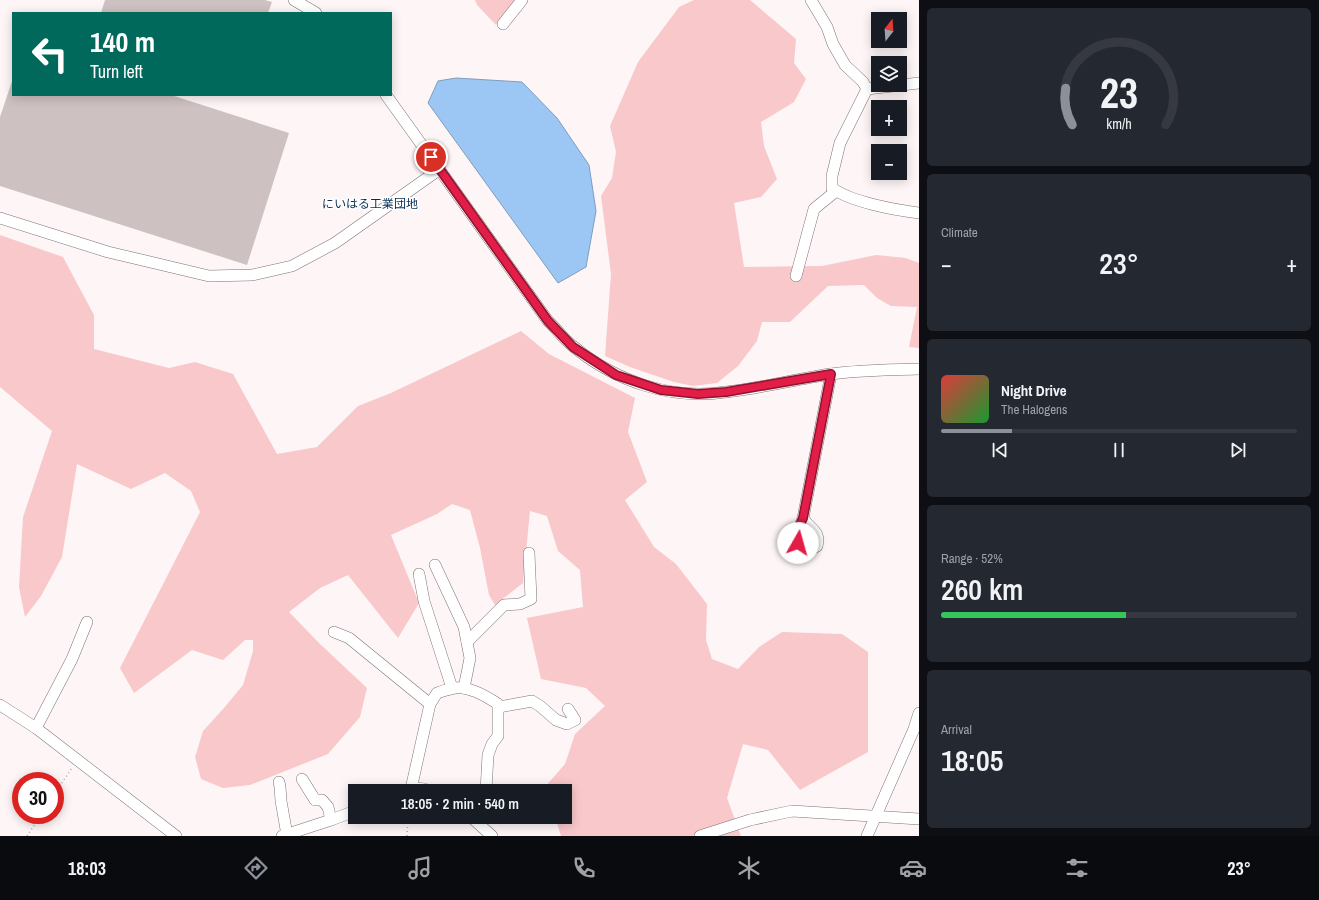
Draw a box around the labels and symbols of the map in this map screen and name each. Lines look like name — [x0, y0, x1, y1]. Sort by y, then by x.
north arrow — [871, 12, 907, 48]
pin — [414, 140, 448, 174]
district label: にいはる工業団地 — [322, 196, 418, 212]
position arrow — [777, 522, 819, 564]
speed limit sign: 30 — [12, 772, 64, 824]

